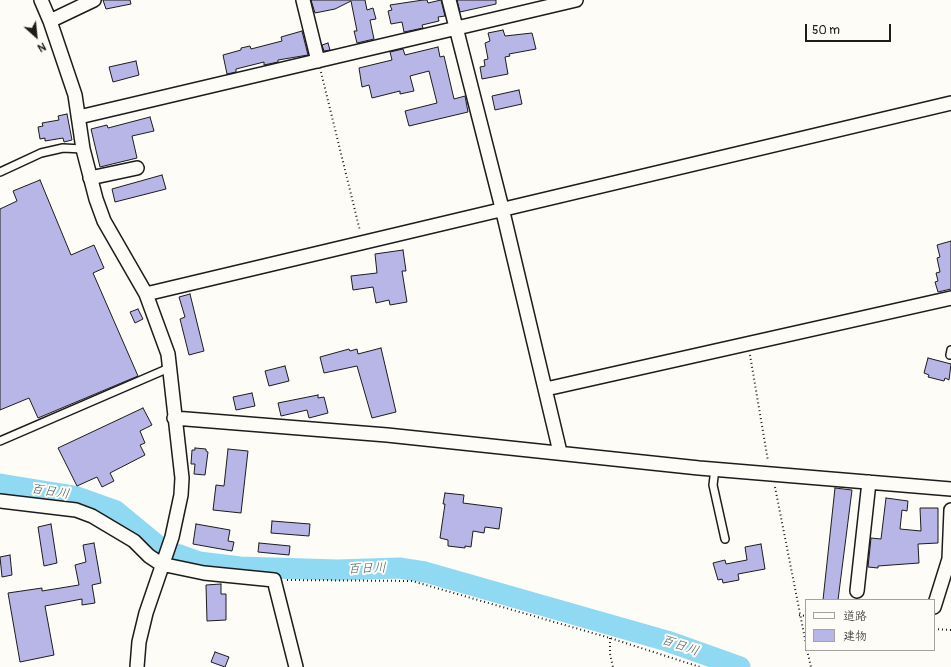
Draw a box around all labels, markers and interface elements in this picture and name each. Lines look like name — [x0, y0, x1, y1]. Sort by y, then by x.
north arrow — [16, 16, 56, 56]
scale bar — [807, 16, 893, 42]
text: 50 m — [812, 23, 840, 38]
text: N — [35, 40, 48, 55]
water label: 百日川 — [30, 481, 70, 503]
water label: 百日川 — [347, 561, 387, 577]
legend — [805, 599, 935, 651]
text: 道路 — [843, 609, 867, 624]
text: 建物 — [843, 629, 867, 644]
water label: 百日川 — [659, 632, 701, 660]

